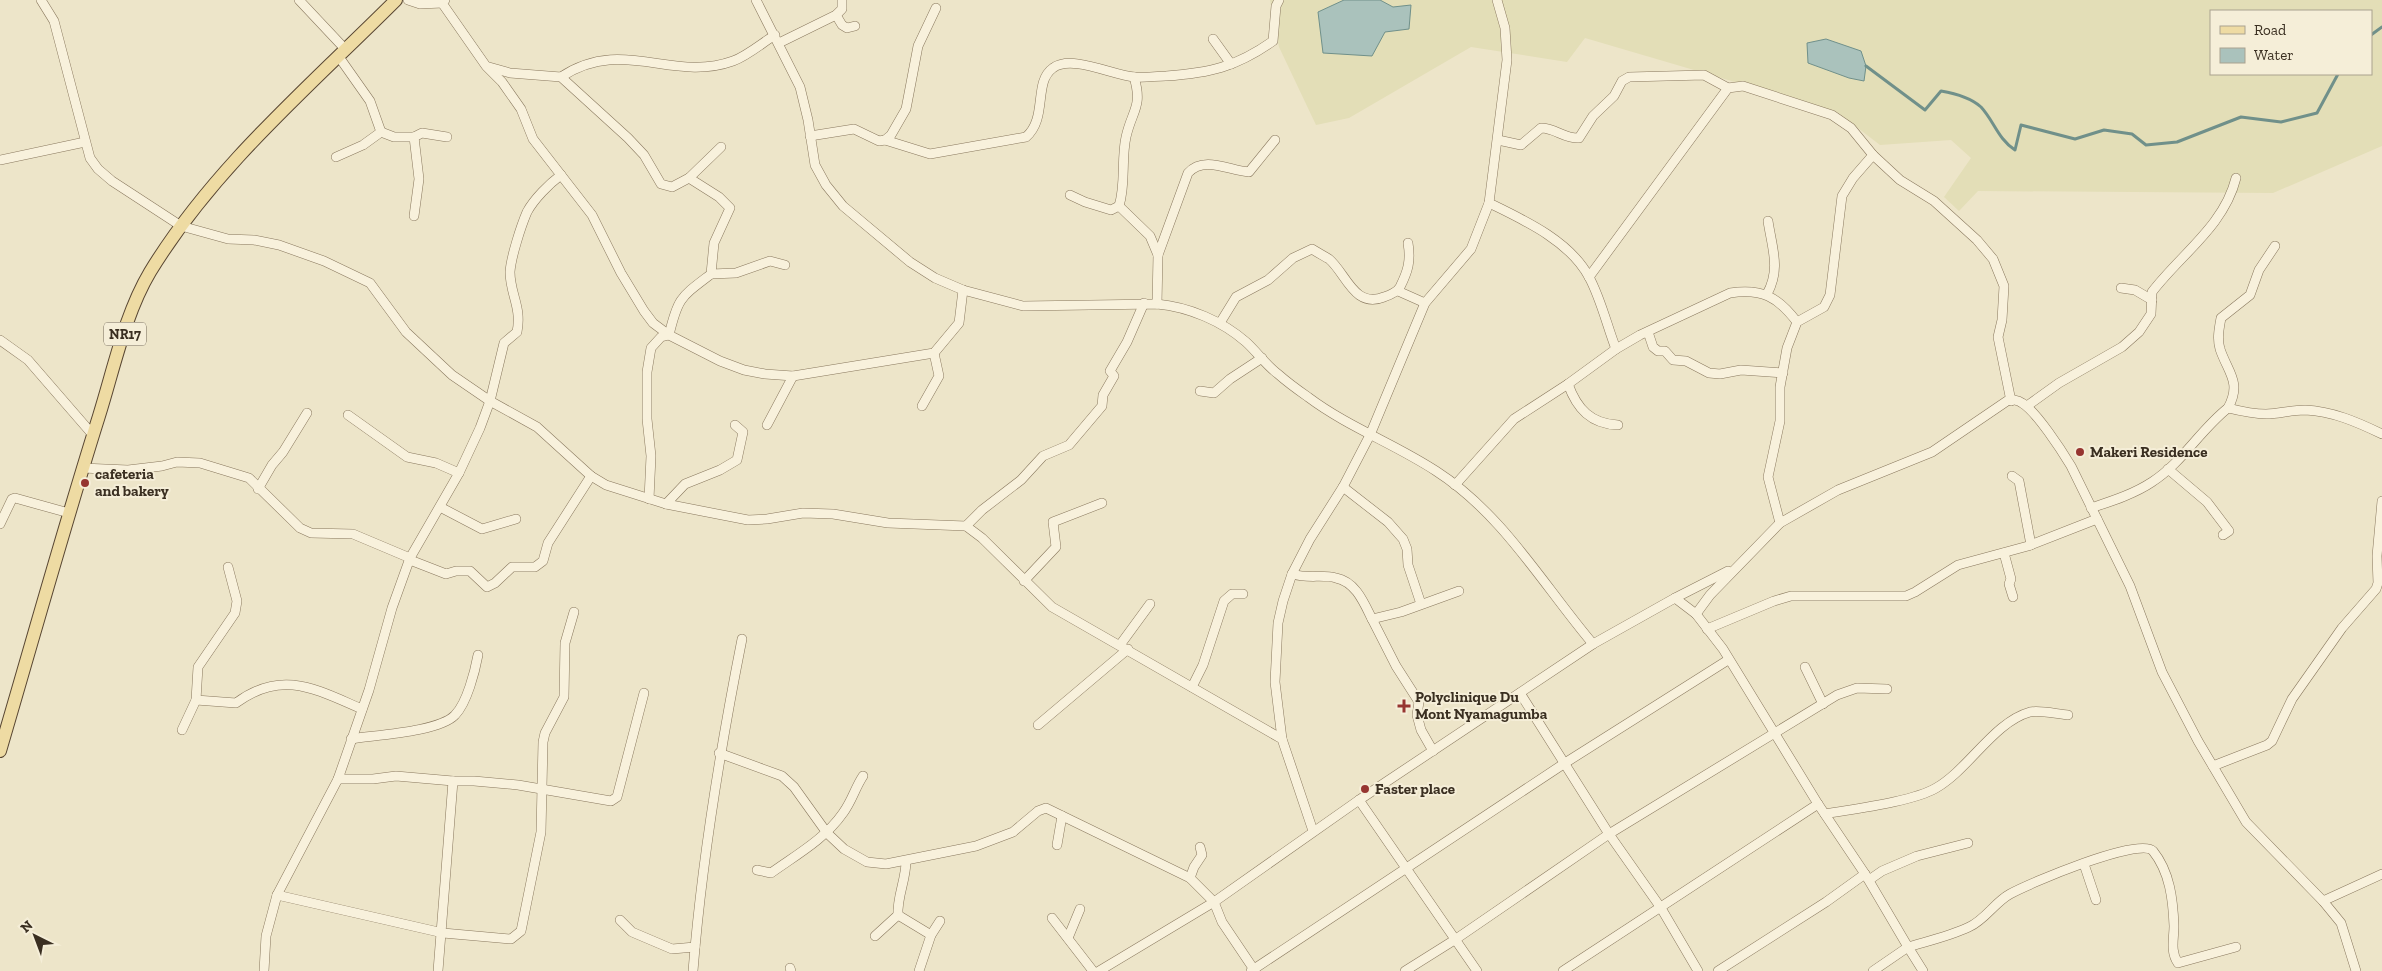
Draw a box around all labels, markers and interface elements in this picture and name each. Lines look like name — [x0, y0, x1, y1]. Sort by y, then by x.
legend — [2210, 10, 2372, 75]
text: Road — [2254, 21, 2287, 39]
text: Water — [2254, 46, 2294, 64]
road number: NR17 — [104, 322, 146, 346]
place label: Makeri Residence — [2090, 443, 2207, 461]
marker: Makeri Residence — [2074, 446, 2086, 458]
place label: cafeteria and bakery — [95, 465, 169, 500]
marker: cafeteria and bakery — [79, 477, 91, 489]
place label: Polyclinique Du Mont Nyamagumba — [1415, 688, 1548, 723]
marker: Polyclinique Du Mont Nyamagumba — [1397, 699, 1411, 713]
place label: Faster place — [1375, 780, 1455, 798]
marker: Faster place — [1359, 783, 1371, 795]
north arrow — [10, 911, 60, 961]
text: N — [17, 917, 37, 937]

